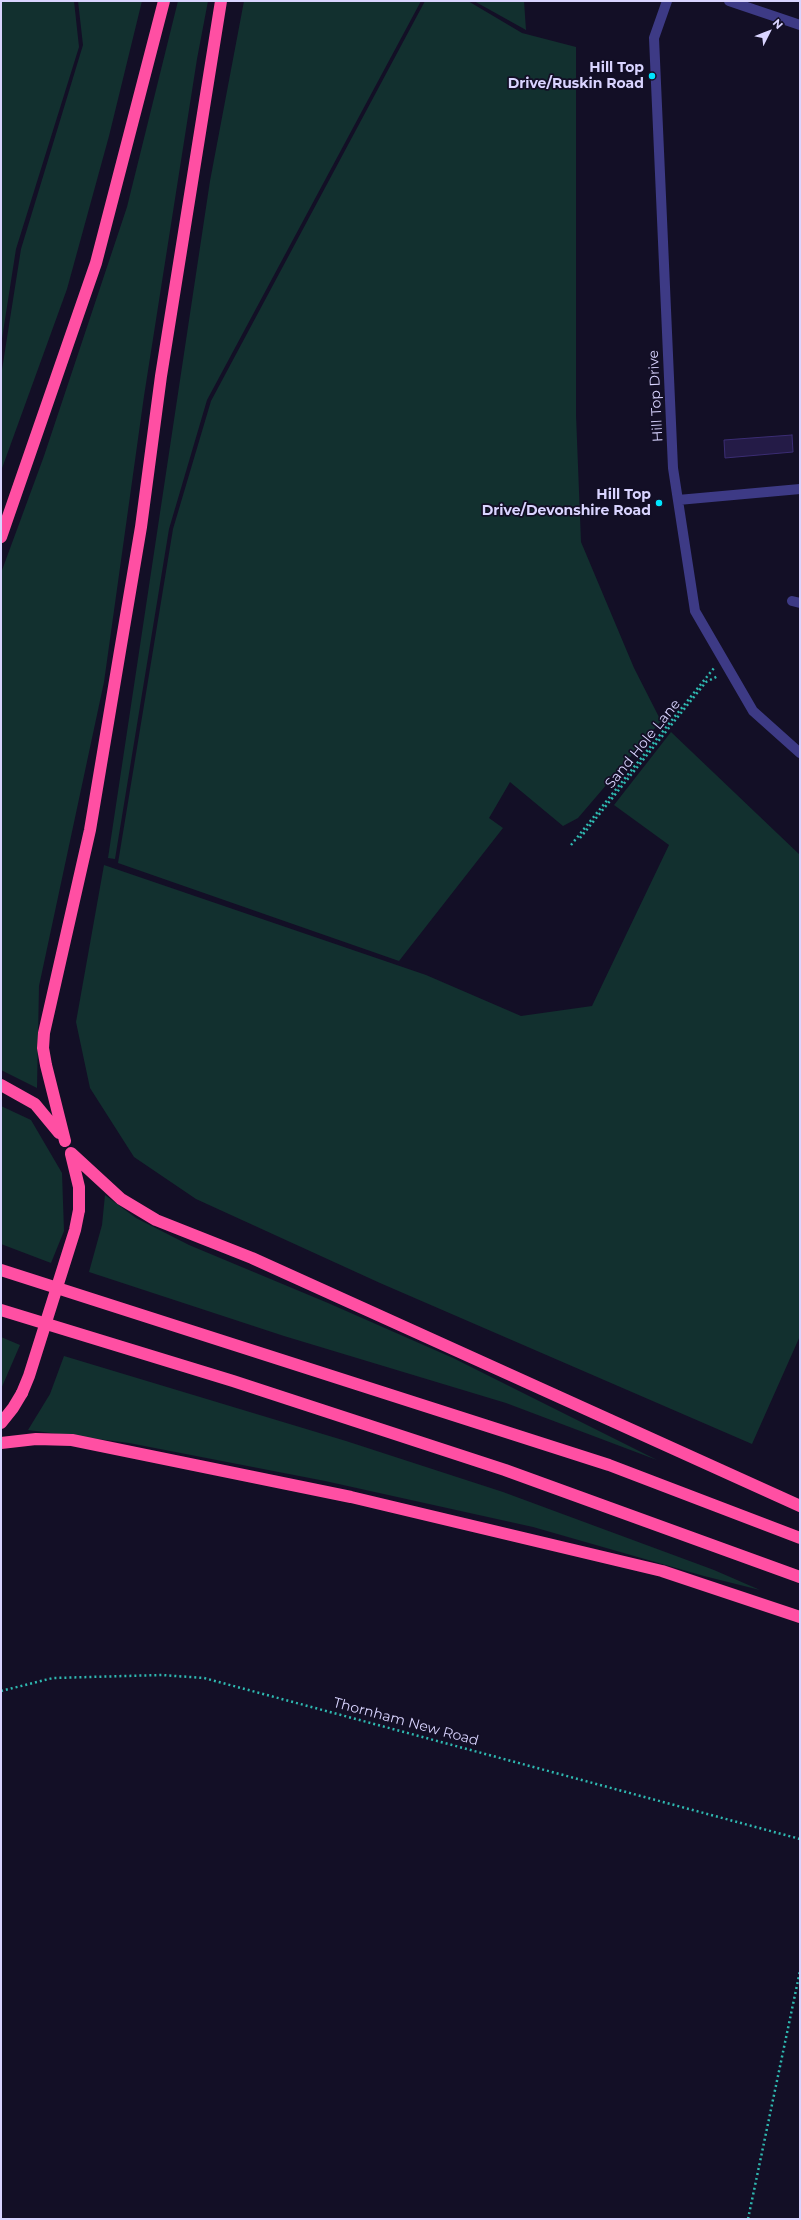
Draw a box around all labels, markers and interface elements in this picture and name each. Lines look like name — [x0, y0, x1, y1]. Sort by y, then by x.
north arrow — [749, 12, 789, 52]
text: N — [770, 16, 786, 32]
place label: Hill Top Drive/Ruskin Road — [508, 60, 644, 92]
marker: Hill Top Drive/Ruskin Road — [647, 71, 657, 81]
street label: Hill Top Drive — [645, 350, 667, 442]
place label: Hill Top Drive/Devonshire Road — [482, 487, 651, 520]
marker: Hill Top Drive/Devonshire Road — [654, 498, 664, 508]
street label: Sand Hole Lane — [602, 696, 684, 792]
street label: Thornham New Road — [331, 1695, 481, 1749]

